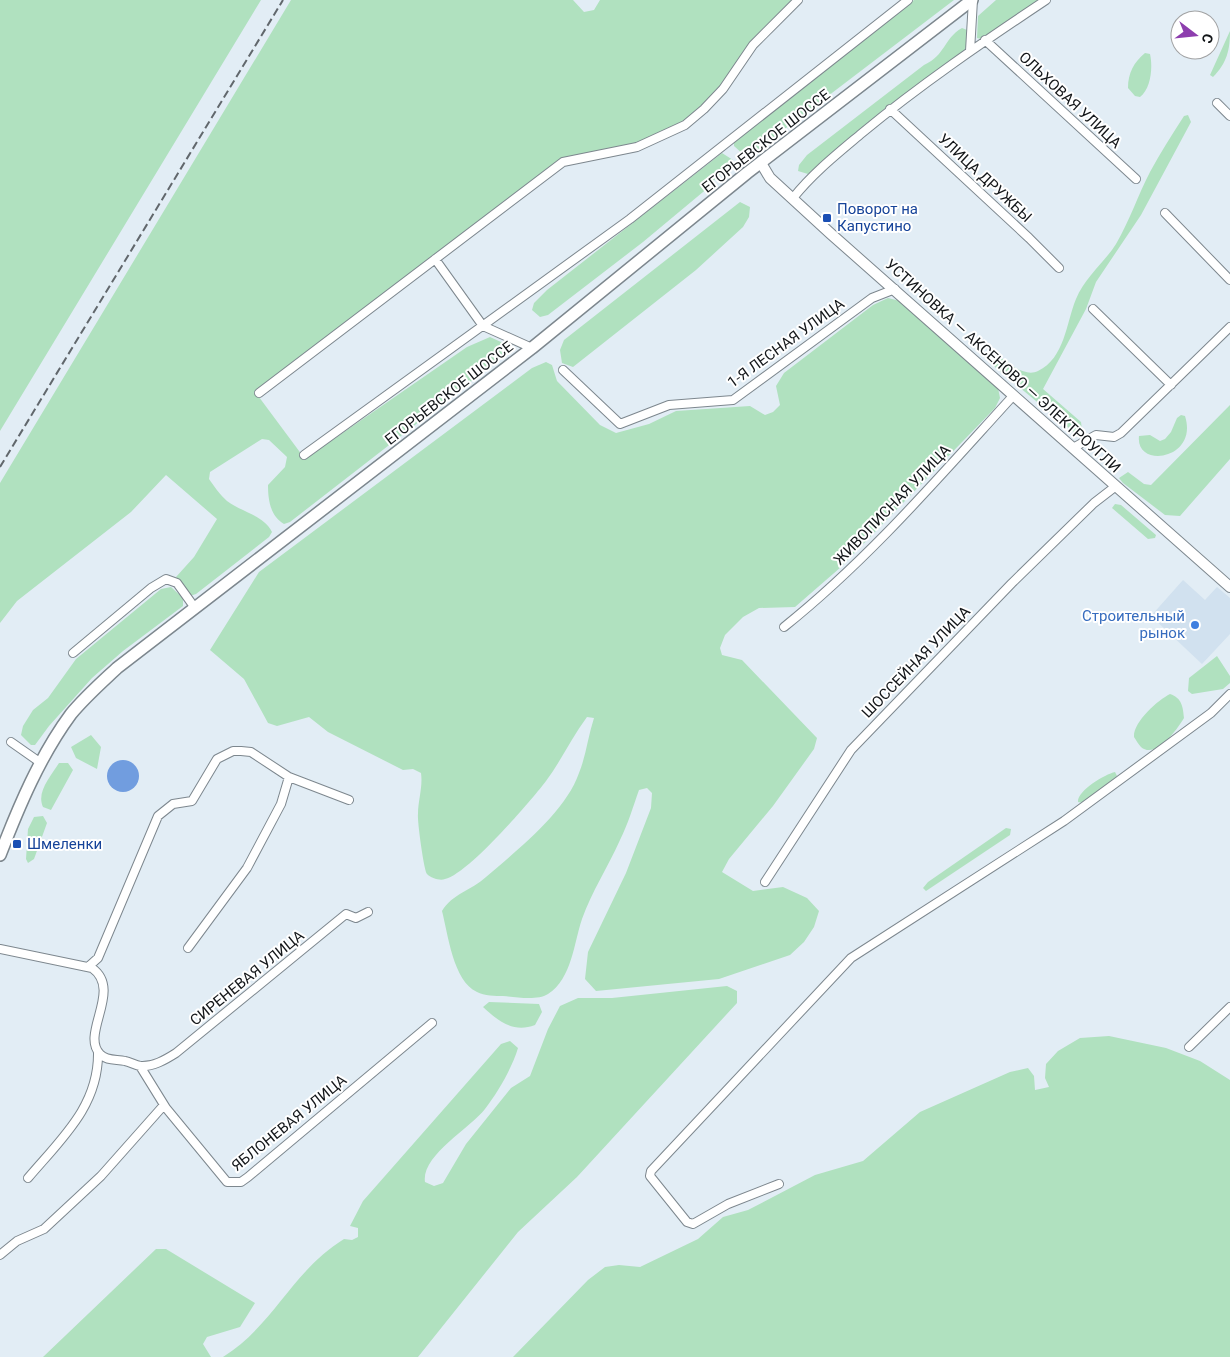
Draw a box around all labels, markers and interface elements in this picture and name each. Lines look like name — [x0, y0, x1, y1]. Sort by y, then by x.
north arrow — [1170, 10, 1220, 60]
text: С — [1199, 32, 1216, 45]
street label: ОЛЬХОВАЯ УЛИЦА — [1015, 48, 1125, 152]
street label: ЕГОРЬЕВСКОЕ ШОССЕ — [698, 85, 834, 197]
street label: УЛИЦА ДРУЖБЫ — [935, 130, 1035, 226]
place label: Поворот на Капустино — [837, 200, 918, 235]
marker: Поворот на Капустино — [821, 212, 833, 224]
street label: УСТИНОВКА — АКСЕНОВО — ЭЛЕКТРОУГЛИ — [882, 255, 1124, 477]
street label: 1-Я ЛЕСНАЯ УЛИЦА — [724, 294, 848, 391]
street label: ЕГОРЬЕВСКОЕ ШОССЕ — [381, 337, 517, 449]
street label: ЖИВОПИСНАЯ УЛИЦА — [830, 441, 954, 569]
street label: ШОССЕЙНАЯ УЛИЦА — [858, 602, 974, 722]
place label: Строительный рынок — [1082, 607, 1185, 642]
marker: Строительный рынок — [1189, 619, 1201, 631]
place label: Шмеленки — [27, 835, 102, 853]
marker: Шмеленки — [11, 838, 23, 850]
street label: СИРЕНЕВАЯ УЛИЦА — [186, 926, 308, 1029]
street label: ЯБЛОНЕВАЯ УЛИЦА — [228, 1071, 350, 1175]

